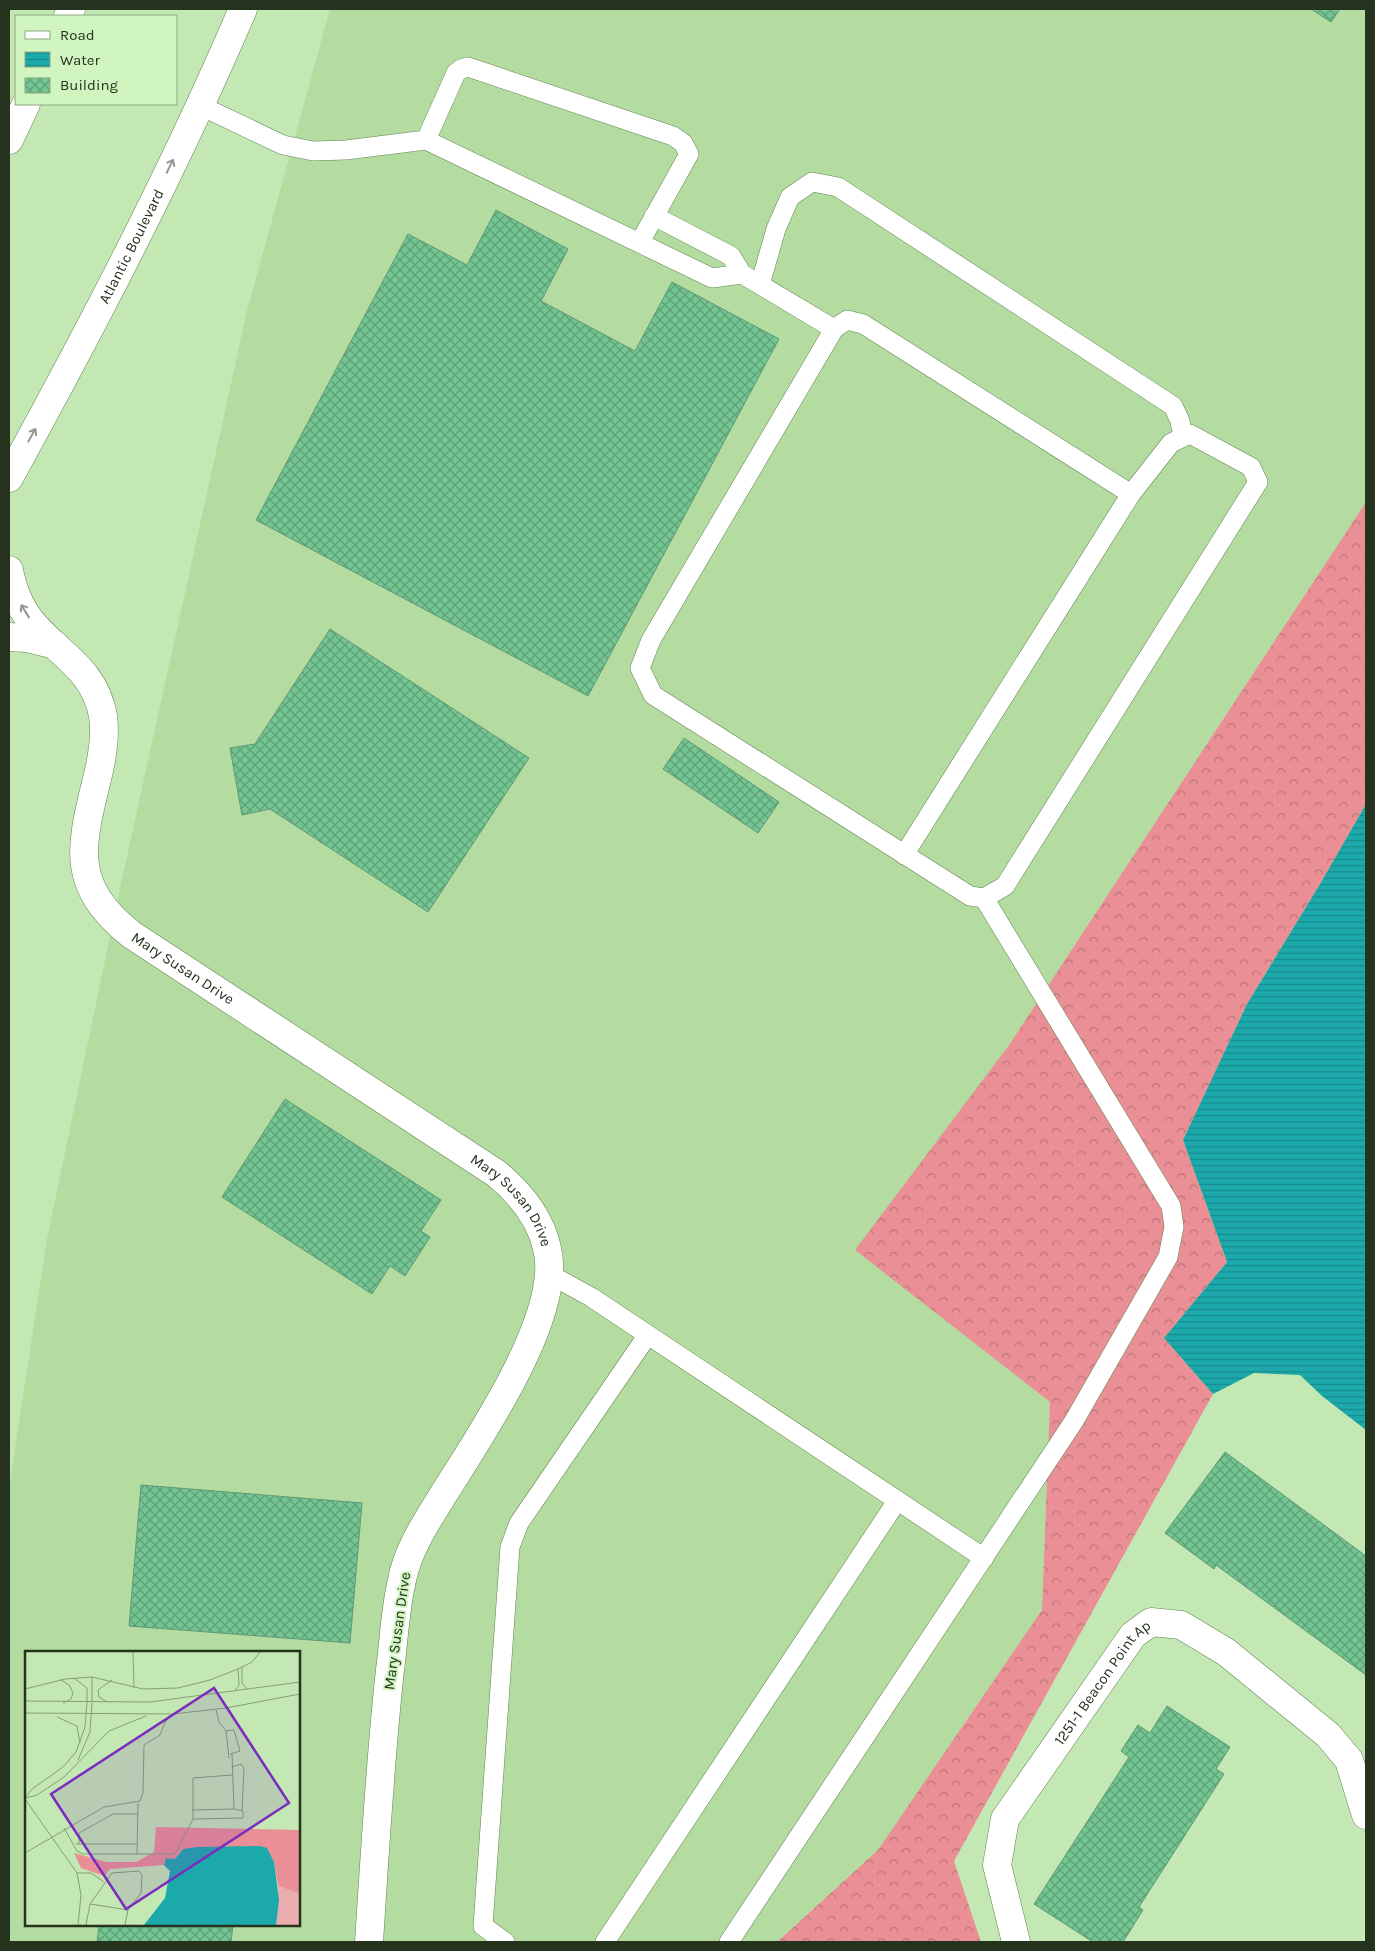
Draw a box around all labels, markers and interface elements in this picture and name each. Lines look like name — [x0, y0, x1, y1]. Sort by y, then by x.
legend — [15, 15, 178, 105]
text: Road — [60, 26, 95, 44]
text: Water — [60, 51, 101, 69]
text: Building — [60, 76, 118, 94]
one-way arrow — [166, 159, 175, 174]
street label: Atlantic Boulevard — [95, 186, 168, 307]
one-way arrow — [27, 428, 37, 443]
one-way arrow — [19, 605, 29, 619]
street label: Mary Susan Drive — [128, 928, 238, 1008]
street label: Mary Susan Drive — [467, 1150, 555, 1248]
street label: Mary Susan Drive — [380, 1571, 414, 1691]
street label: 1251-1 Beacon Point Ap — [1050, 1616, 1154, 1748]
inset map — [25, 1651, 300, 1926]

